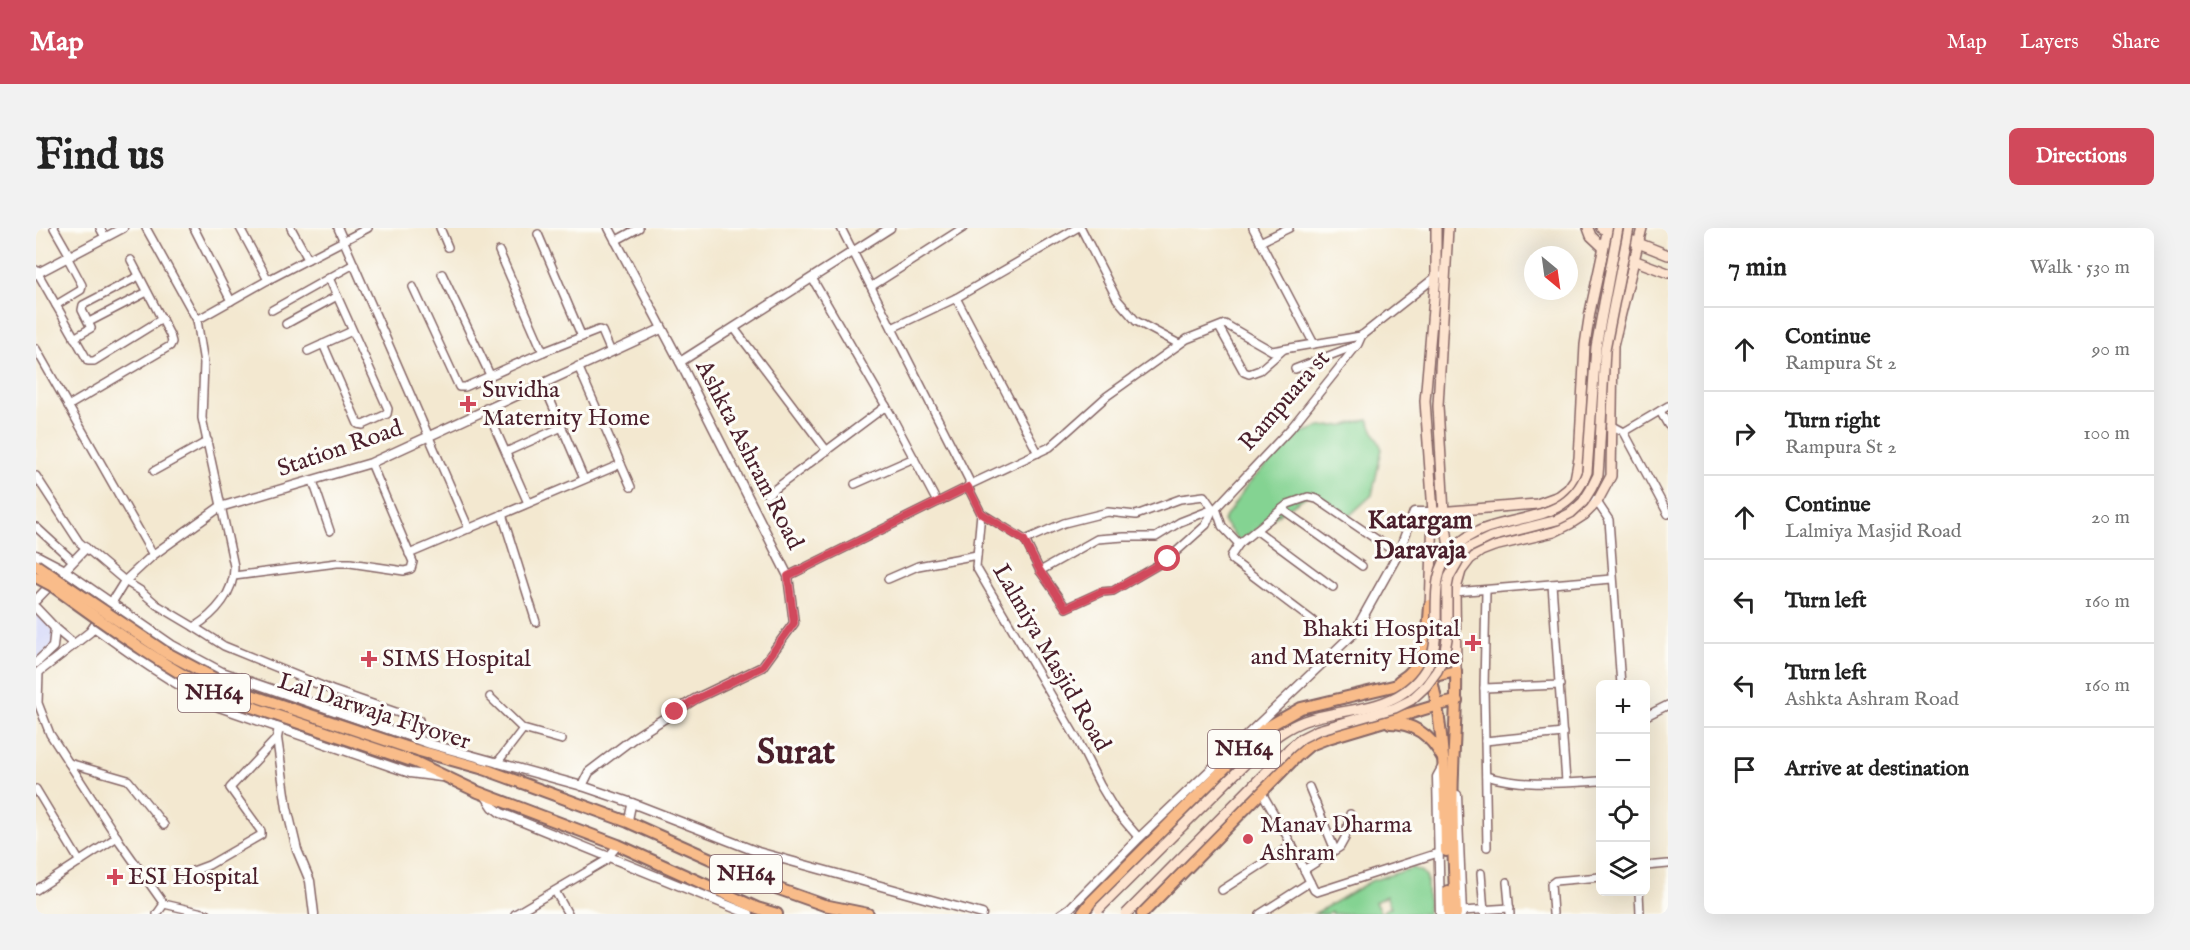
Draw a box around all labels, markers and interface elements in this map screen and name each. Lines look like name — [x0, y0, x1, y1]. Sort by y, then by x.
text: Map — [30, 25, 84, 60]
text: Map — [1947, 29, 1987, 56]
text: Layers — [2020, 29, 2079, 56]
text: Share — [2112, 29, 2160, 56]
button: Directions — [2009, 128, 2154, 185]
text: Find us — [36, 130, 164, 183]
north arrow — [1524, 246, 1578, 300]
text: 7 min — [1728, 251, 1787, 284]
text: Walk · 530 m — [2030, 255, 2130, 280]
text: Continue — [1785, 323, 1871, 351]
icon: ahead — [1728, 333, 1761, 366]
text: 90 m — [2092, 337, 2130, 362]
street label: Rampuara st — [1233, 344, 1337, 458]
text: Rampura St 2 — [1785, 351, 1897, 376]
street label: Ashkta Ashram Road — [687, 354, 810, 555]
place label: Suvidha Maternity Home — [482, 375, 650, 434]
marker: Suvidha Maternity Home — [459, 395, 477, 413]
text: Turn right — [1785, 407, 1880, 435]
street label: Station Road — [273, 413, 407, 485]
icon: right — [1728, 417, 1761, 450]
text: 100 m — [2083, 421, 2130, 446]
text: Rampura St 2 — [1785, 435, 1897, 460]
text: Continue — [1785, 491, 1871, 519]
icon: ahead — [1728, 501, 1761, 534]
district label: Katargam Daravaja — [1367, 504, 1473, 567]
text: 20 m — [2091, 505, 2130, 530]
text: Lalmiya Masjid Road — [1785, 519, 1961, 544]
route start — [1154, 545, 1180, 571]
street label: Lalmiya Masjid Road — [985, 559, 1117, 758]
icon: left — [1728, 585, 1761, 618]
text: Turn left — [1785, 587, 1867, 615]
text: 160 m — [2084, 589, 2130, 614]
place label: Bhakti Hospital and Maternity Home — [1251, 614, 1460, 673]
marker: Bhakti Hospital and Maternity Home — [1464, 634, 1482, 652]
place label: SIMS Hospital — [382, 644, 531, 675]
marker: SIMS Hospital — [360, 650, 378, 668]
text: Turn left — [1785, 659, 1867, 687]
street label: Lal Darwaja Flyover — [274, 666, 475, 758]
icon: left — [1728, 669, 1761, 702]
text: 160 m — [2084, 673, 2130, 698]
road number: NH64 — [178, 674, 250, 712]
map controls — [1596, 680, 1650, 896]
button: + — [1596, 680, 1650, 734]
text: Ashkta Ashram Road — [1785, 687, 1959, 712]
route end — [661, 698, 687, 724]
district label: Surat — [757, 730, 836, 776]
road number: NH64 — [1208, 730, 1280, 768]
button: − — [1596, 734, 1650, 788]
icon: arrive — [1728, 753, 1761, 786]
text: Arrive at destination — [1785, 755, 1969, 783]
button: locate — [1596, 788, 1650, 842]
place label: Manav Dharma Ashram — [1259, 810, 1412, 869]
marker: Manav Dharma Ashram — [1241, 832, 1255, 846]
button: layers — [1596, 842, 1650, 896]
road number: NH64 — [710, 855, 782, 893]
place label: ESI Hospital — [128, 862, 259, 893]
marker: ESI Hospital — [106, 868, 124, 886]

